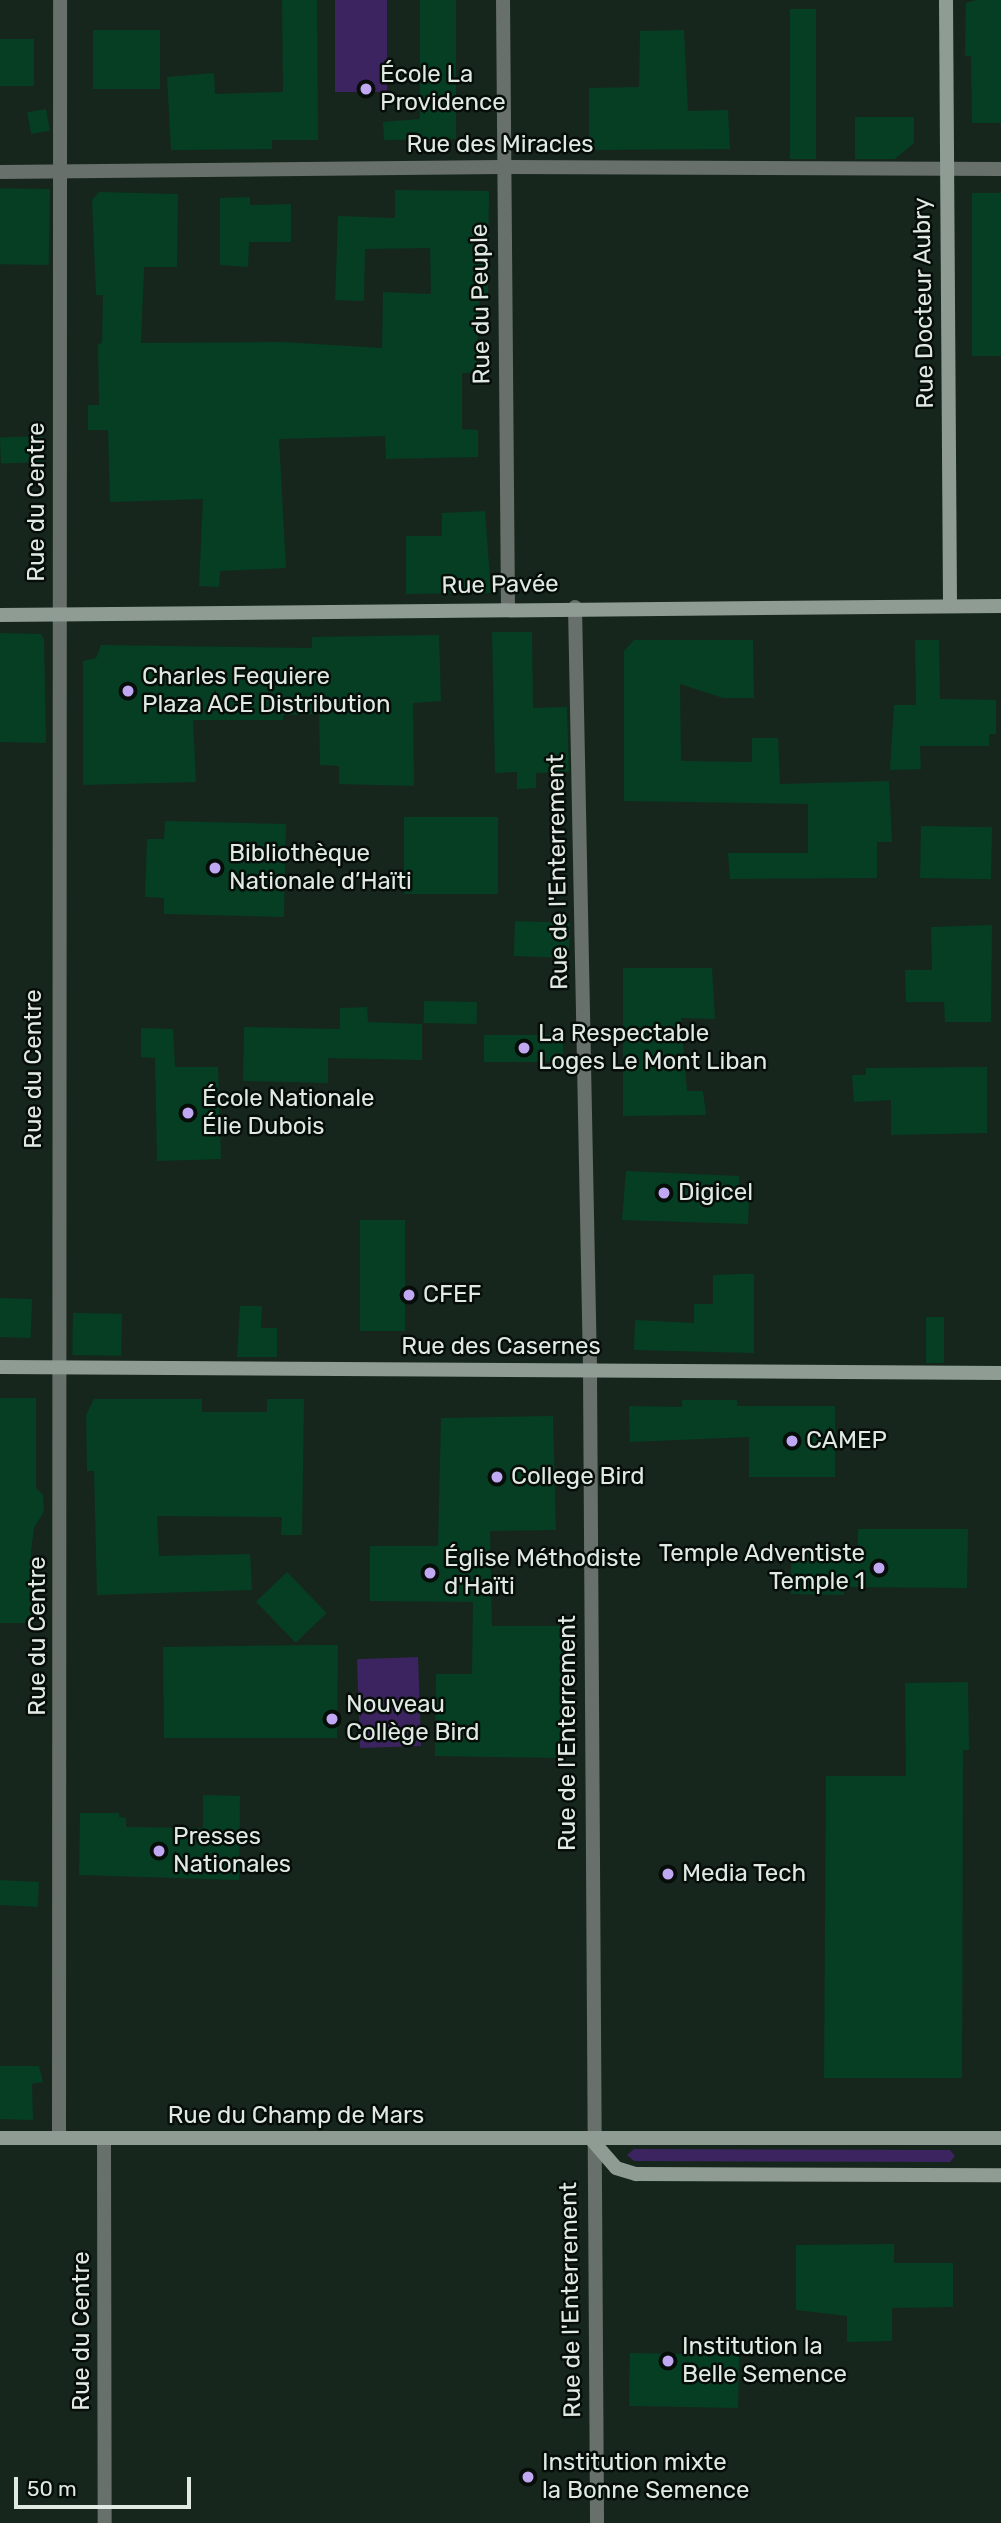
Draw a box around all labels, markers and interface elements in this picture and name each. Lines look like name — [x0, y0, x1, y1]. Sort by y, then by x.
place label: École La Providence — [380, 61, 506, 117]
marker: École La Providence — [358, 81, 374, 97]
street label: Rue des Miracles — [406, 131, 594, 159]
street label: Rue Docteur Aubry — [908, 197, 940, 409]
street label: Rue du Peuple — [465, 223, 497, 385]
street label: Rue du Centre — [23, 422, 51, 582]
street label: Rue Pavée — [441, 570, 559, 600]
place label: Charles Fequiere Plaza ACE Distribution — [142, 663, 391, 719]
marker: Charles Fequiere Plaza ACE Distribution — [120, 683, 136, 699]
street label: Rue de l'Enterrement — [542, 754, 574, 990]
place label: Bibliothèque Nationale d’Haïti — [229, 840, 412, 896]
marker: Bibliothèque Nationale d’Haïti — [207, 860, 223, 876]
street label: Rue du Centre — [20, 989, 48, 1149]
place label: La Respectable Loges Le Mont Liban — [538, 1020, 767, 1076]
marker: La Respectable Loges Le Mont Liban — [516, 1040, 532, 1056]
place label: École Nationale Élie Dubois — [202, 1085, 374, 1141]
marker: École Nationale Élie Dubois — [180, 1105, 196, 1121]
place label: Digicel — [678, 1179, 753, 1207]
marker: Digicel — [656, 1185, 672, 1201]
place label: CFEF — [423, 1281, 482, 1309]
marker: CFEF — [401, 1287, 417, 1303]
street label: Rue des Casernes — [401, 1333, 601, 1361]
place label: CAMEP — [806, 1427, 887, 1455]
marker: CAMEP — [784, 1433, 800, 1449]
place label: College Bird — [511, 1463, 644, 1491]
marker: College Bird — [489, 1469, 505, 1485]
place label: Temple Adventiste Temple 1 — [658, 1540, 865, 1596]
place label: Église Méthodiste d'Haïti — [444, 1545, 641, 1601]
street label: Rue du Centre — [24, 1556, 52, 1716]
marker: Temple Adventiste Temple 1 — [871, 1560, 887, 1576]
marker: Église Méthodiste d'Haïti — [422, 1565, 438, 1581]
street label: Rue de l'Enterrement — [554, 1615, 582, 1851]
place label: Nouveau Collège Bird — [346, 1691, 479, 1747]
marker: Nouveau Collège Bird — [324, 1711, 340, 1727]
place label: Presses Nationales — [173, 1823, 291, 1879]
marker: Presses Nationales — [151, 1843, 167, 1859]
place label: Media Tech — [682, 1860, 807, 1888]
marker: Media Tech — [660, 1866, 676, 1882]
street label: Rue du Champ de Mars — [168, 2102, 424, 2130]
street label: Rue de l'Enterrement — [555, 2182, 587, 2418]
street label: Rue du Centre — [68, 2251, 96, 2411]
place label: Institution la Belle Semence — [682, 2333, 847, 2389]
marker: Institution la Belle Semence — [660, 2353, 676, 2369]
place label: Institution mixte la Bonne Semence — [542, 2449, 750, 2505]
scale bar — [18, 2464, 194, 2508]
marker: Institution mixte la Bonne Semence — [520, 2469, 536, 2485]
text: 50 m — [27, 2476, 77, 2501]

